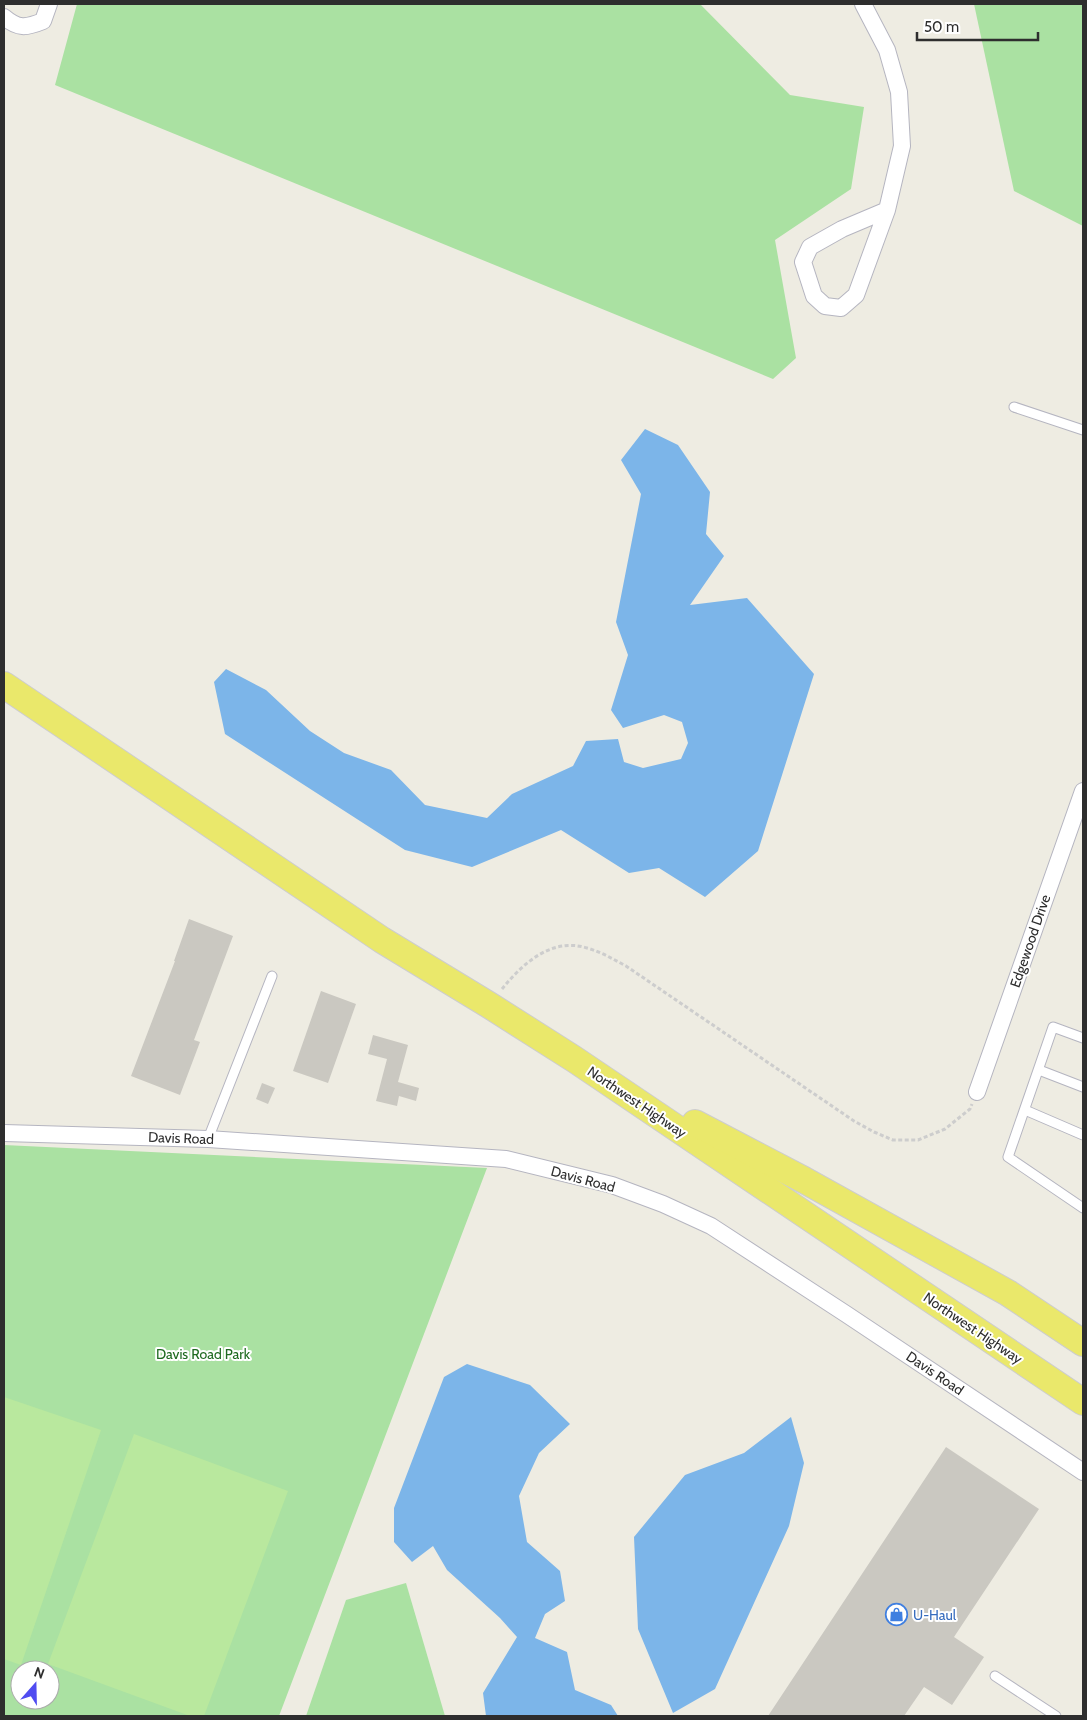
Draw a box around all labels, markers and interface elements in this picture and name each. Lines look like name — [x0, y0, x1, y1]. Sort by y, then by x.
scale bar — [917, 10, 1038, 42]
text: 50 m — [924, 18, 959, 36]
street label: Edgewood Drive — [1006, 892, 1054, 990]
street label: Northwest Highway — [584, 1062, 690, 1142]
street label: Davis Road — [148, 1128, 214, 1148]
street label: Davis Road — [549, 1162, 617, 1196]
street label: Northwest Highway — [920, 1288, 1026, 1368]
park label: Davis Road Park — [156, 1345, 251, 1363]
street label: Davis Road — [903, 1347, 967, 1399]
shop icon: U-Haul — [885, 1603, 909, 1627]
place label: U-Haul — [913, 1606, 957, 1624]
north arrow — [10, 1660, 60, 1710]
text: N — [32, 1663, 47, 1683]

